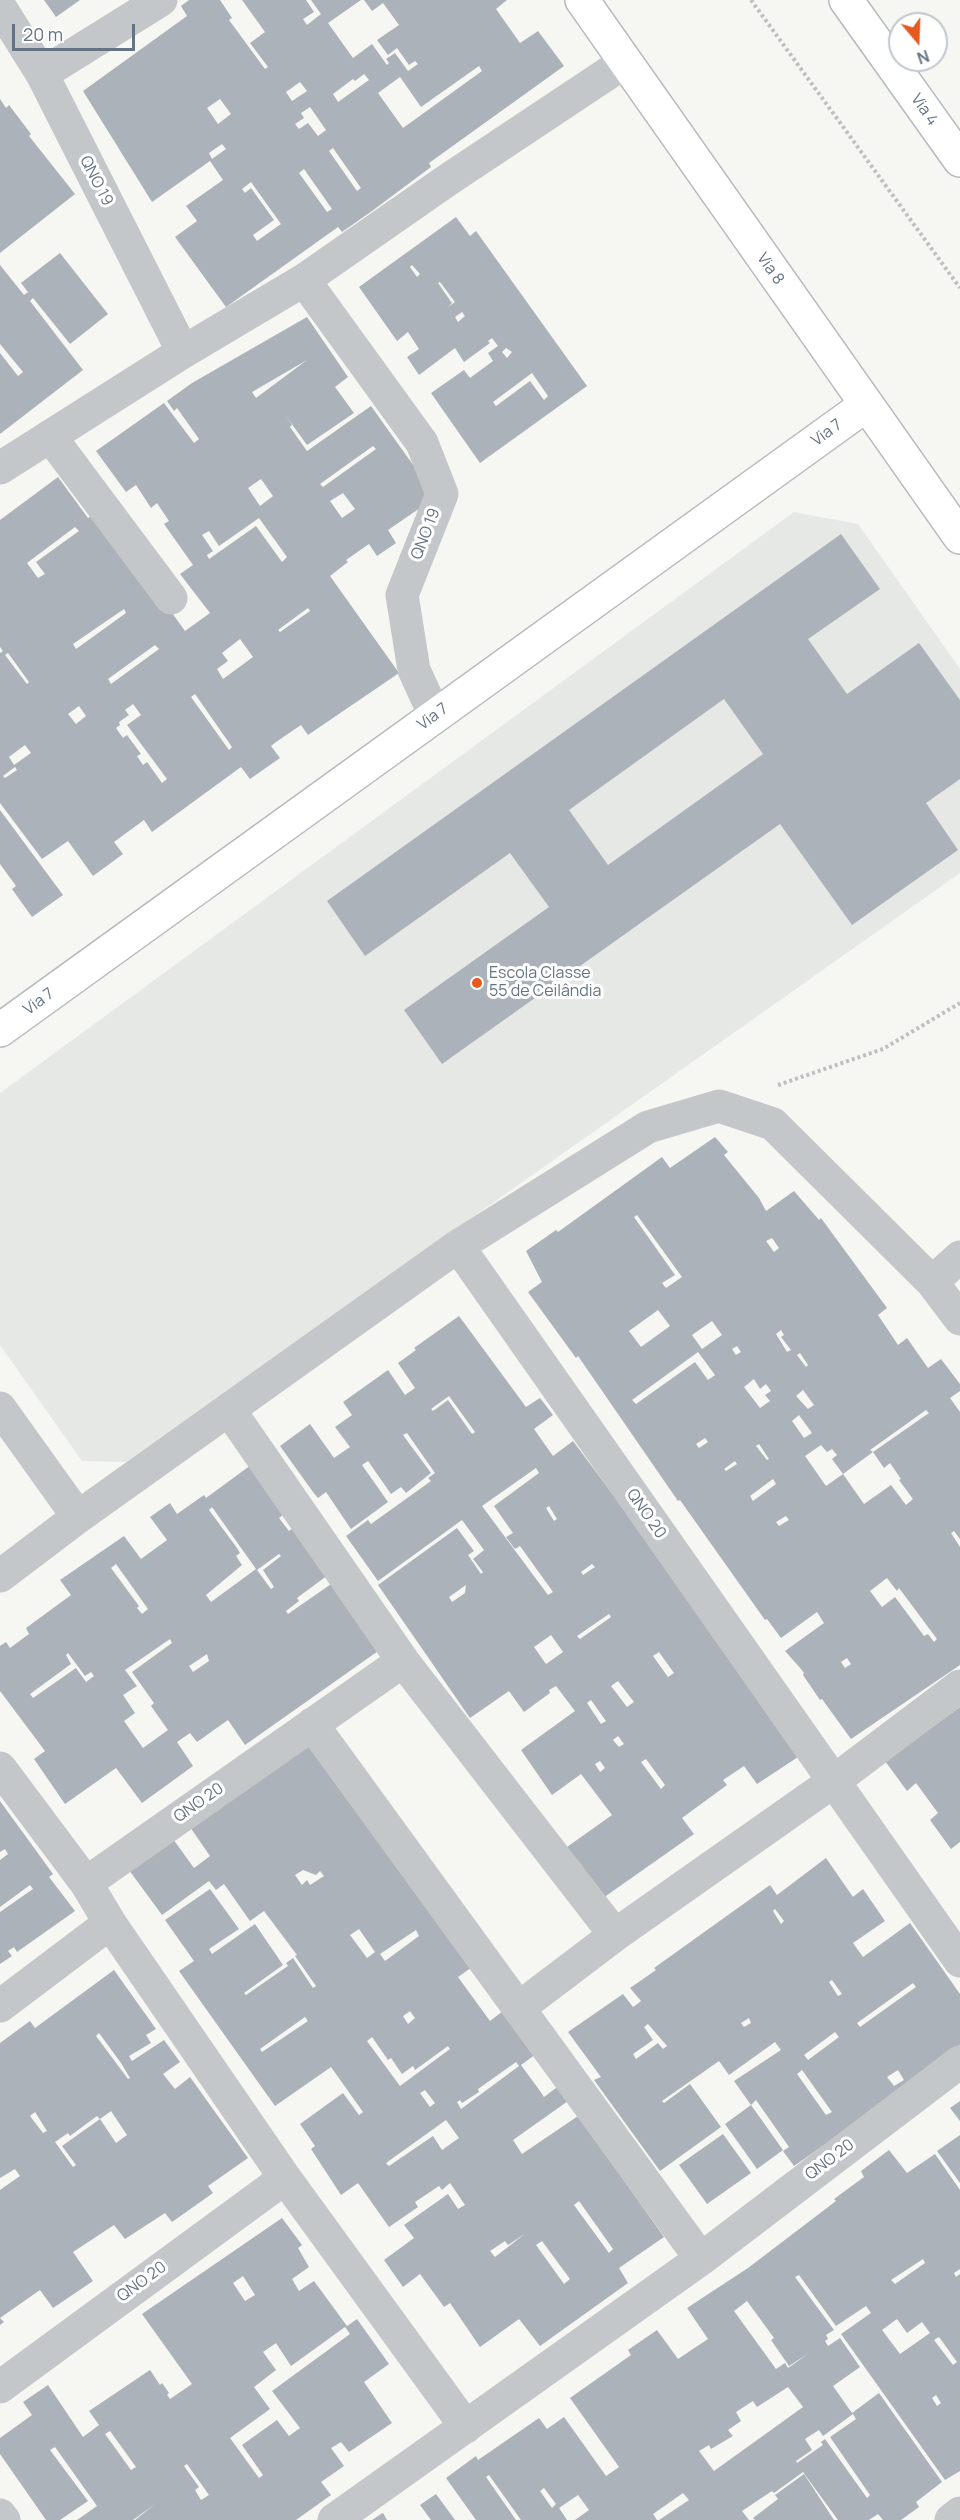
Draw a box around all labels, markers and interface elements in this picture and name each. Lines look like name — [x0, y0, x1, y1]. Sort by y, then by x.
scale bar — [15, 12, 138, 50]
north arrow — [888, 12, 948, 72]
text: 20 m — [23, 22, 63, 46]
text: N — [914, 45, 932, 69]
street label: Via 4 — [906, 90, 942, 130]
street label: QNO 19 — [75, 153, 117, 209]
street label: Via 8 — [752, 249, 788, 289]
street label: Via 7 — [808, 415, 846, 451]
street label: QNO 19 — [407, 506, 445, 562]
street label: Via 7 — [414, 699, 452, 735]
place label: Escola Classe 55 de Ceilândia — [489, 964, 601, 1002]
marker: Escola Classe 55 de Ceilândia — [470, 976, 484, 990]
street label: Via 7 — [20, 984, 58, 1020]
street label: QNO 20 — [622, 1485, 670, 1543]
street label: QNO 20 — [170, 1779, 228, 1827]
street label: QNO 20 — [802, 2135, 858, 2185]
street label: QNO 20 — [114, 2258, 170, 2306]

